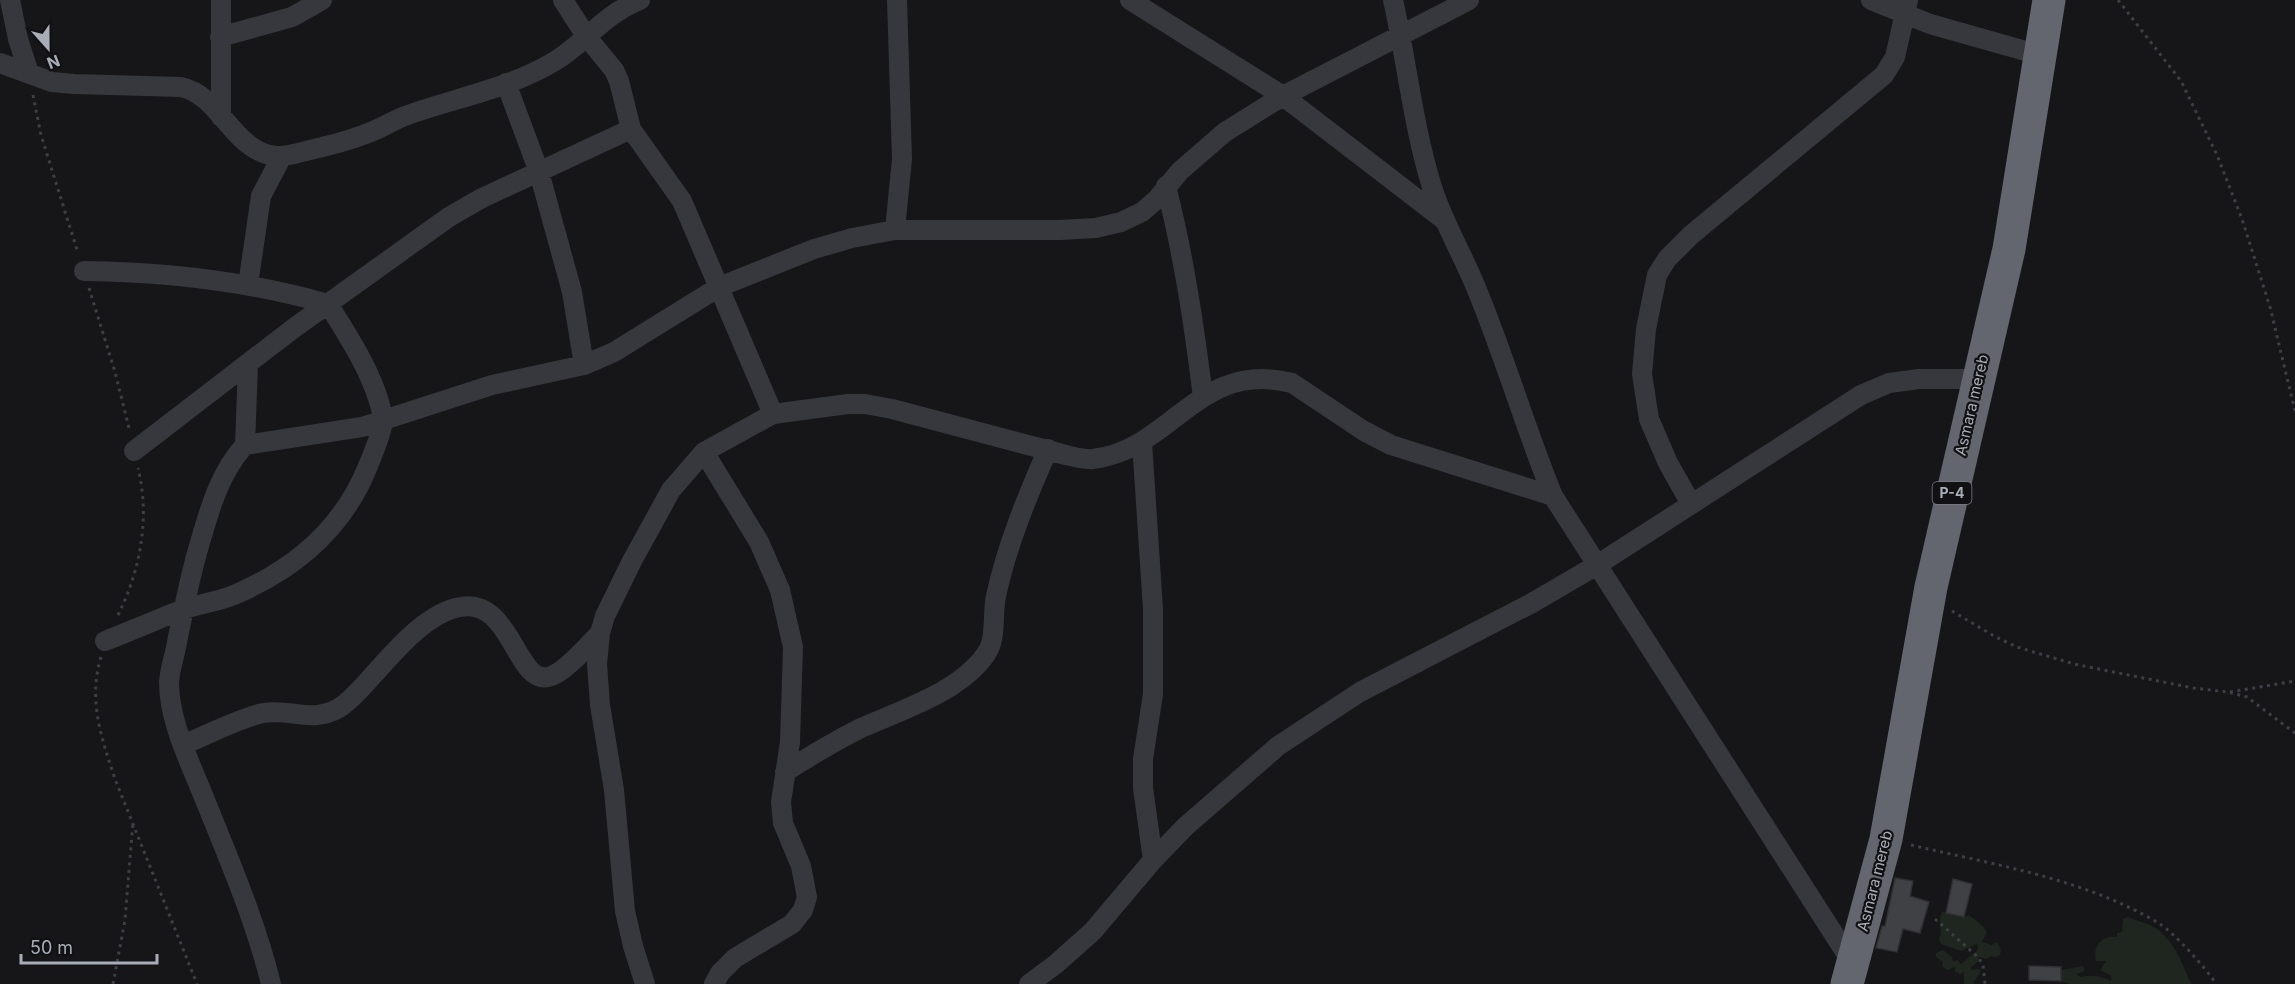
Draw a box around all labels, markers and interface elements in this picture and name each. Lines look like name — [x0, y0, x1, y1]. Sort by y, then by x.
north arrow — [18, 18, 78, 78]
text: N — [44, 50, 63, 74]
street label: Asmara mereb — [1951, 352, 1992, 457]
road number: P-4 — [1932, 482, 1972, 504]
street label: Asmara mereb — [1853, 828, 1896, 933]
scale bar — [21, 927, 158, 965]
text: 50 m — [30, 937, 73, 958]

